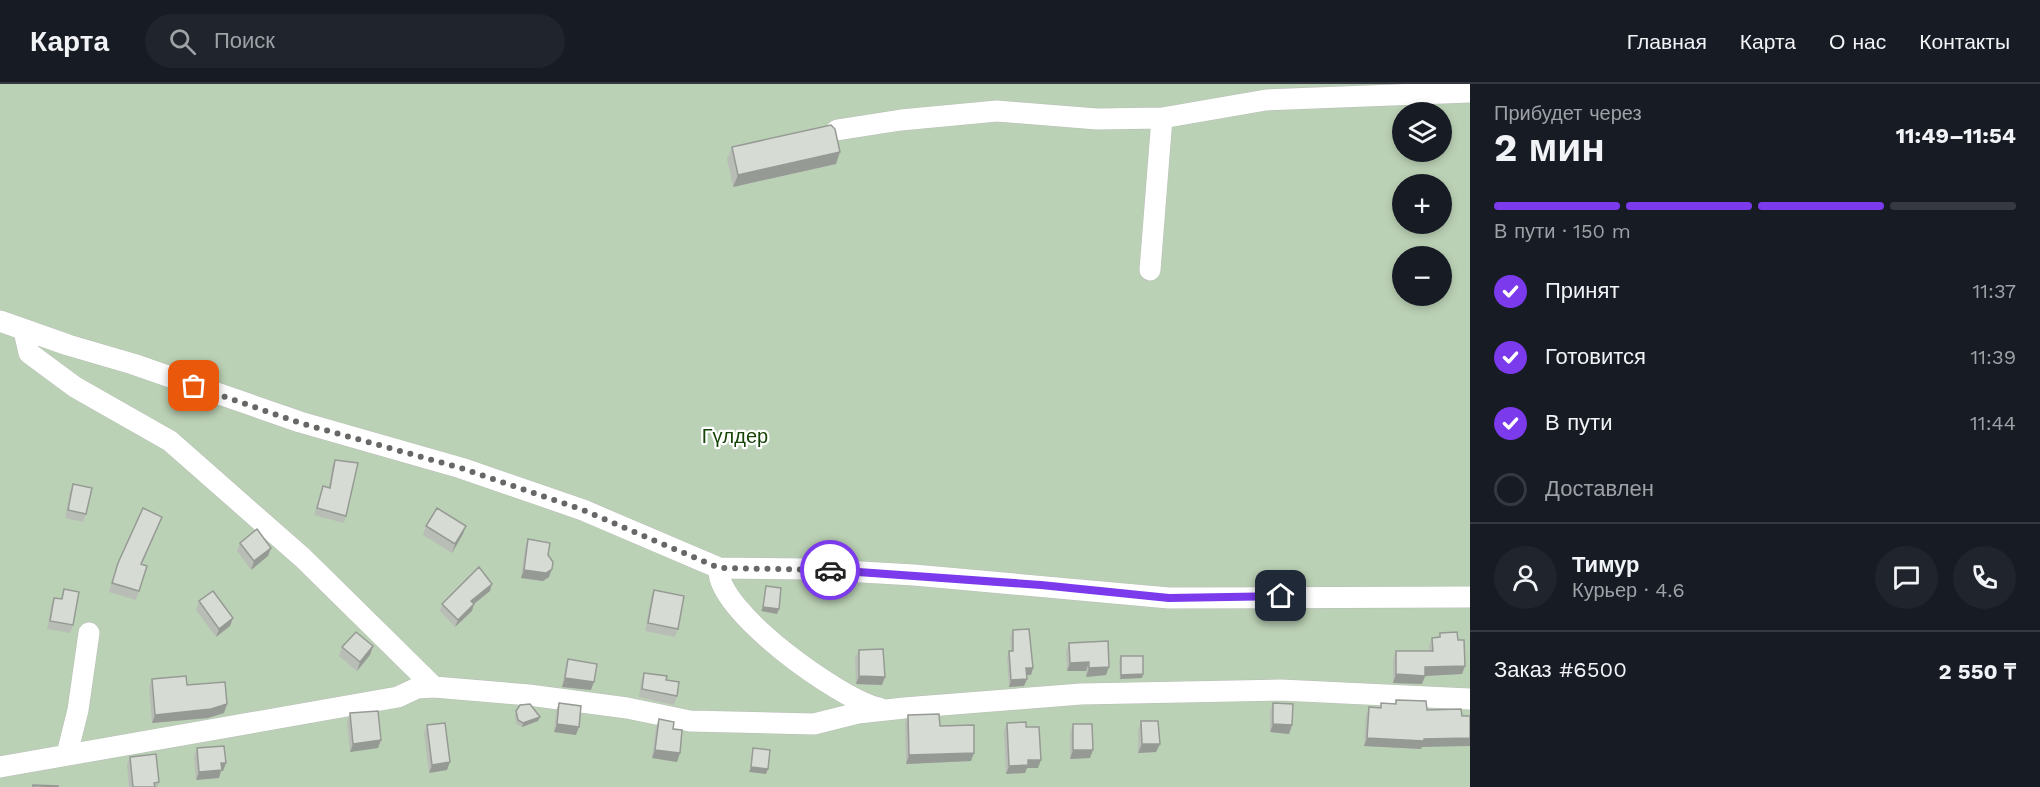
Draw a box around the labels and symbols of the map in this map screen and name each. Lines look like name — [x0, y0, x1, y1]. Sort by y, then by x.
pin — [168, 360, 219, 411]
park label: Гүлдер — [702, 424, 768, 448]
courier — [800, 540, 860, 600]
pin — [1255, 570, 1306, 621]

